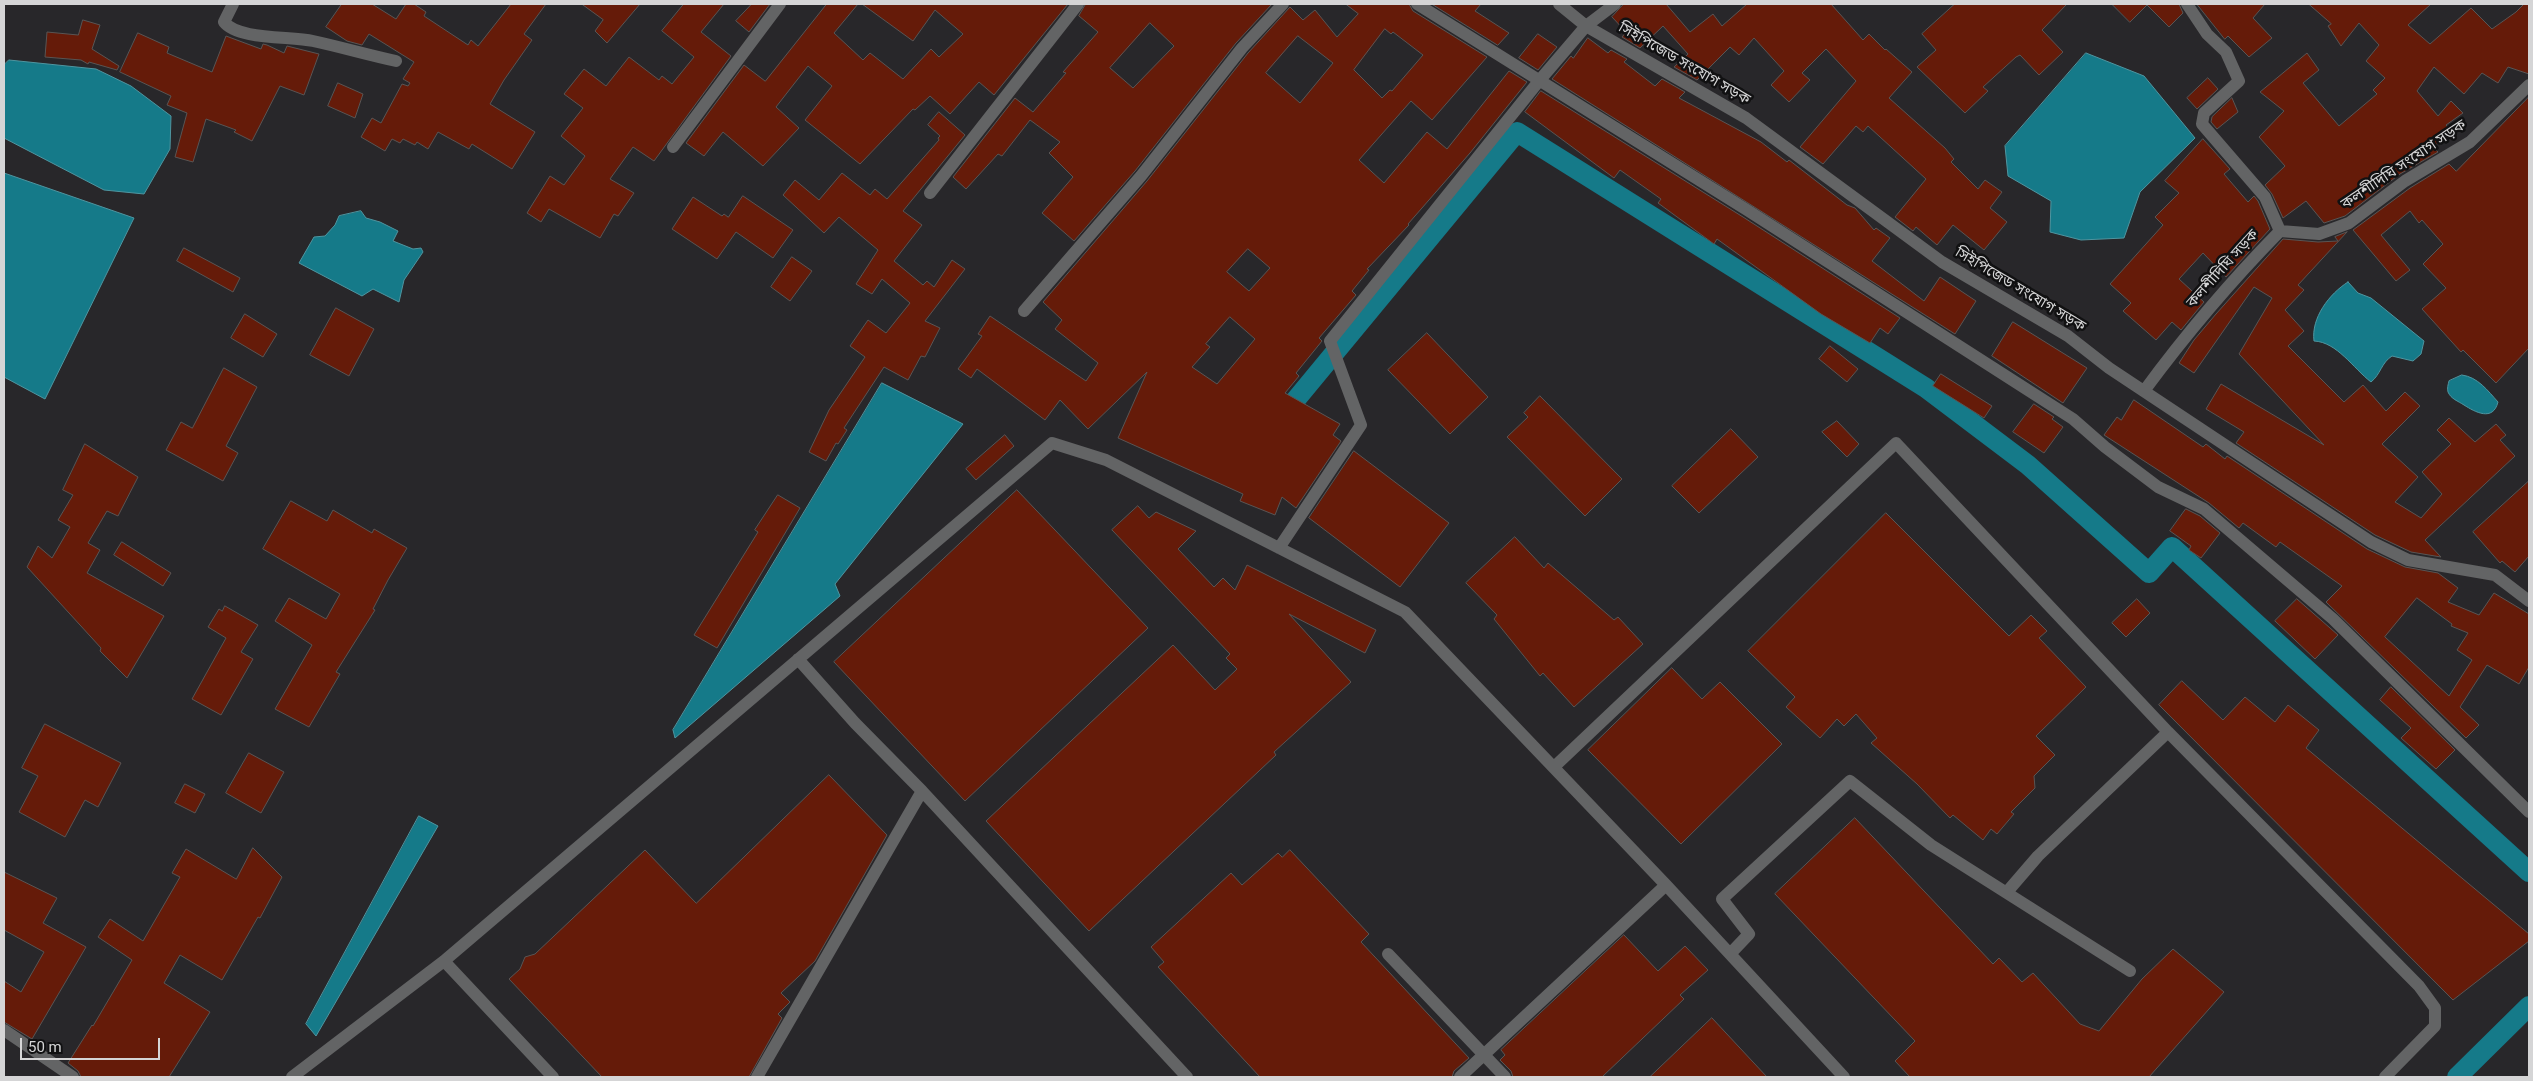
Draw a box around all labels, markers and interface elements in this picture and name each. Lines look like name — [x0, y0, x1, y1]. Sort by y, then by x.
street label: সিইপিজেড সংযোগ সড়ক — [1615, 19, 1753, 109]
street label: কলশীদিঘি সংযোগ সড়ক — [2338, 116, 2470, 214]
street label: কলশীদিঘি সড়ক — [2183, 226, 2263, 312]
street label: সিইপিজেড সংযোগ সড়ক — [1951, 244, 2089, 336]
scale bar — [22, 1028, 162, 1060]
text: 50 m — [28, 1038, 62, 1056]

